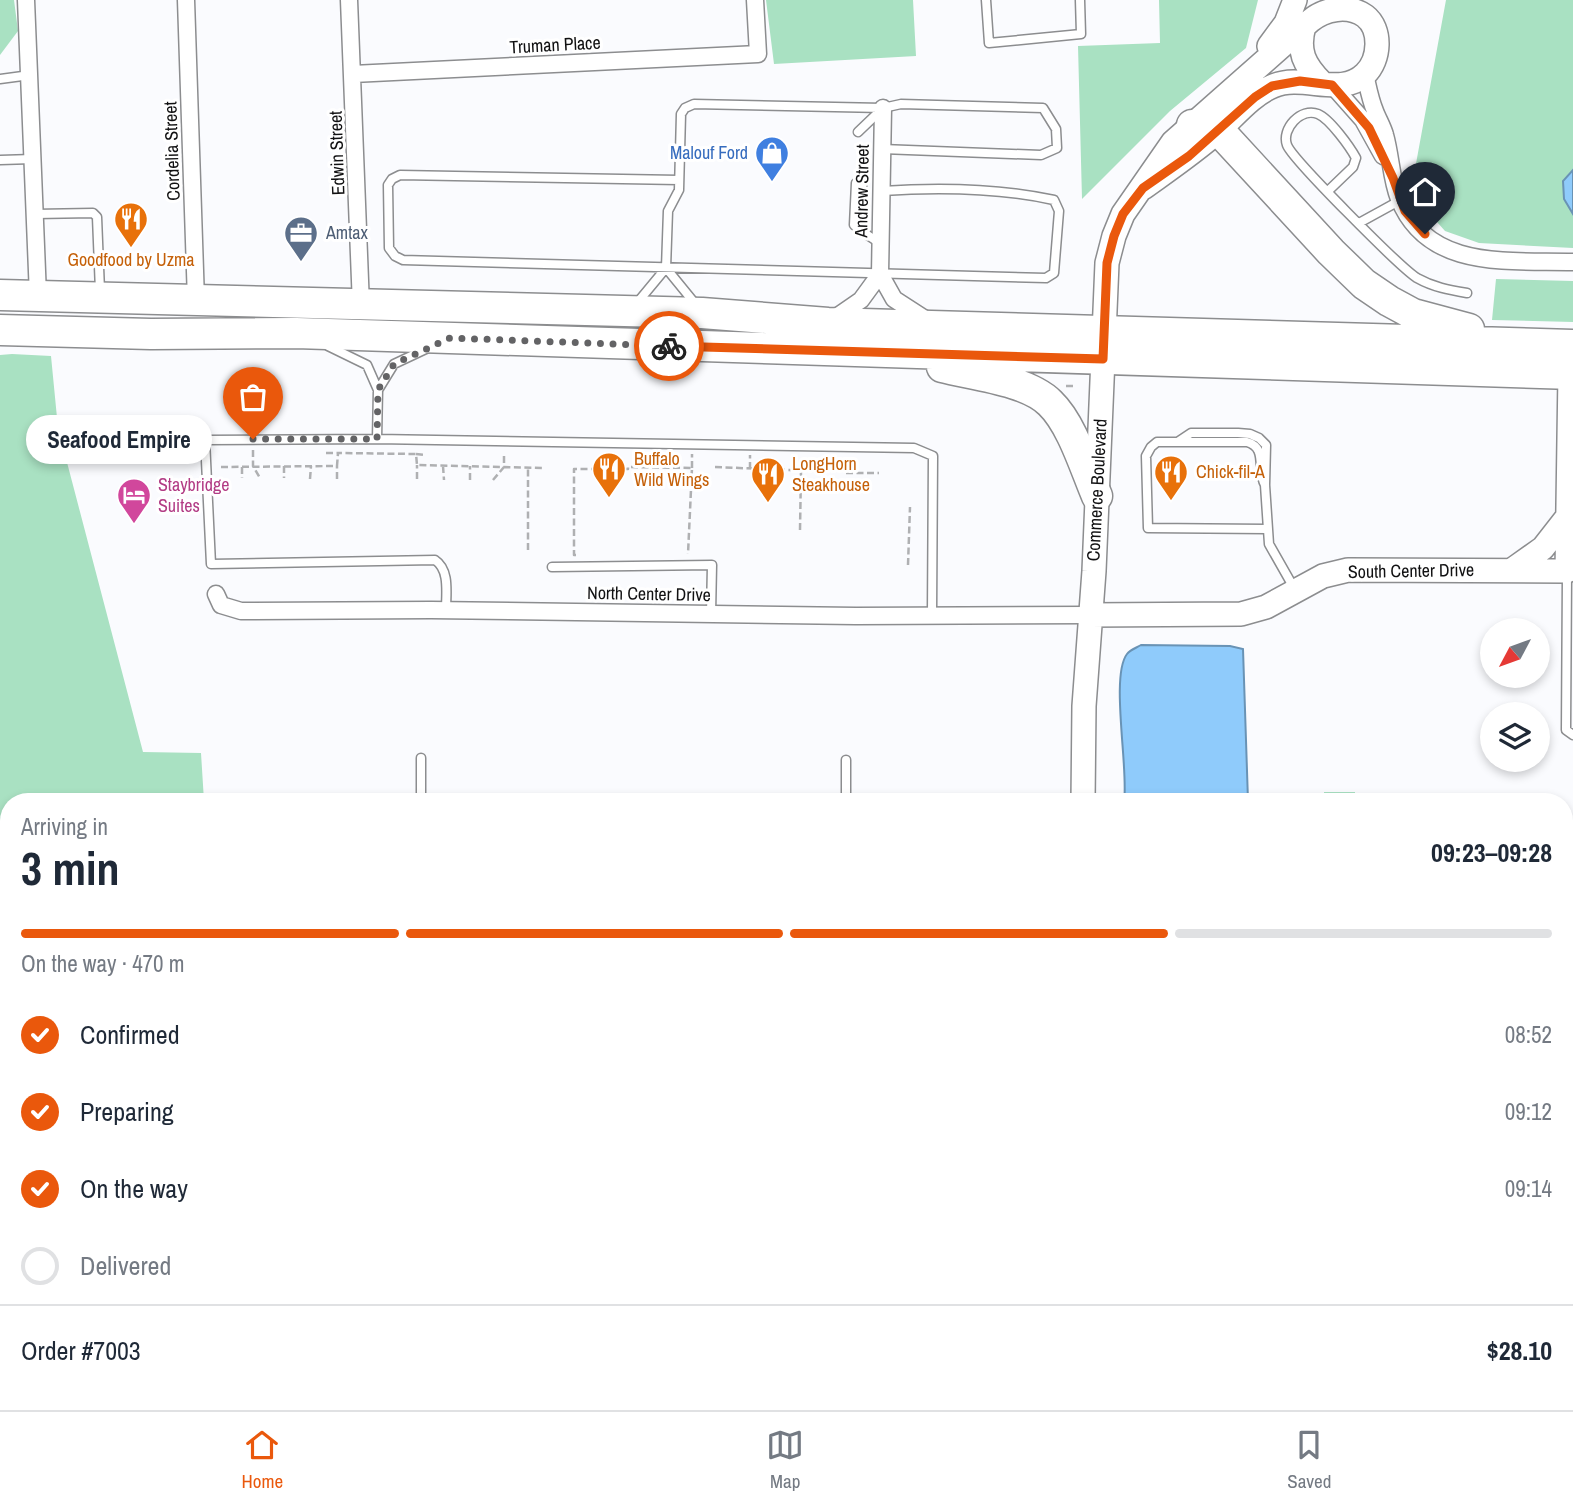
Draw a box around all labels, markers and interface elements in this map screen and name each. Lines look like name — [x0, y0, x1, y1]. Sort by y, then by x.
street label: Truman Place — [509, 30, 601, 59]
street label: Cordelia Street — [157, 101, 186, 201]
street label: Edwin Street — [323, 110, 350, 196]
shop icon: Malouf Ford — [753, 134, 791, 183]
place label: Malouf Ford — [670, 140, 748, 165]
street label: Andrew Street — [848, 144, 875, 239]
pin — [1395, 162, 1455, 234]
icon: home — [1406, 173, 1444, 211]
restaurant icon: Goodfood by Uzma — [112, 200, 150, 249]
office icon: Amtax — [282, 214, 320, 263]
place label: Amtax — [325, 220, 368, 245]
place label: Goodfood by Uzma — [67, 247, 195, 272]
courier — [634, 311, 704, 381]
icon: bike — [650, 327, 688, 365]
pin — [223, 367, 283, 439]
icon: bag — [234, 378, 272, 416]
callout: Seafood Empire — [26, 414, 211, 464]
street label: Commerce Boulevard — [1080, 418, 1113, 562]
text: Seafood Empire — [47, 424, 191, 455]
place label: Buffalo Wild Wings — [634, 446, 709, 492]
restaurant icon: Buffalo Wild Wings — [590, 450, 628, 499]
place label: LongHorn Steakhouse — [792, 451, 870, 497]
restaurant icon: Chick-fil-A — [1152, 453, 1190, 502]
restaurant icon: LongHorn Steakhouse — [749, 455, 787, 504]
place label: Chick-fil-A — [1196, 459, 1265, 484]
place label: Staybridge Suites — [158, 472, 229, 518]
hotel icon: Staybridge Suites — [115, 476, 153, 525]
street label: South Center Drive — [1348, 557, 1474, 584]
street label: North Center Drive — [587, 580, 711, 607]
north arrow — [1480, 618, 1550, 688]
map controls — [1480, 618, 1550, 772]
button: layers — [1480, 702, 1550, 772]
text: Arriving in — [21, 811, 108, 842]
text: 09:23–09:28 — [1431, 835, 1552, 870]
text: 3 min — [21, 837, 120, 899]
text: On the way · 470 m — [21, 948, 185, 979]
icon: check — [21, 1016, 59, 1054]
text: Confirmed — [80, 1017, 180, 1052]
text: 08:52 — [1505, 1019, 1552, 1050]
icon: check — [21, 1093, 59, 1131]
text: Preparing — [80, 1094, 174, 1129]
text: 09:12 — [1505, 1096, 1552, 1127]
icon: check — [21, 1170, 59, 1208]
text: On the way — [80, 1171, 188, 1206]
text: 09:14 — [1505, 1173, 1552, 1204]
text: Delivered — [80, 1248, 171, 1283]
text: Order #7003 — [21, 1333, 141, 1368]
text: $28.10 — [1487, 1333, 1552, 1368]
tab: Home — [242, 1426, 283, 1494]
tab: Map — [766, 1426, 804, 1494]
tab: Saved — [1287, 1426, 1331, 1494]

